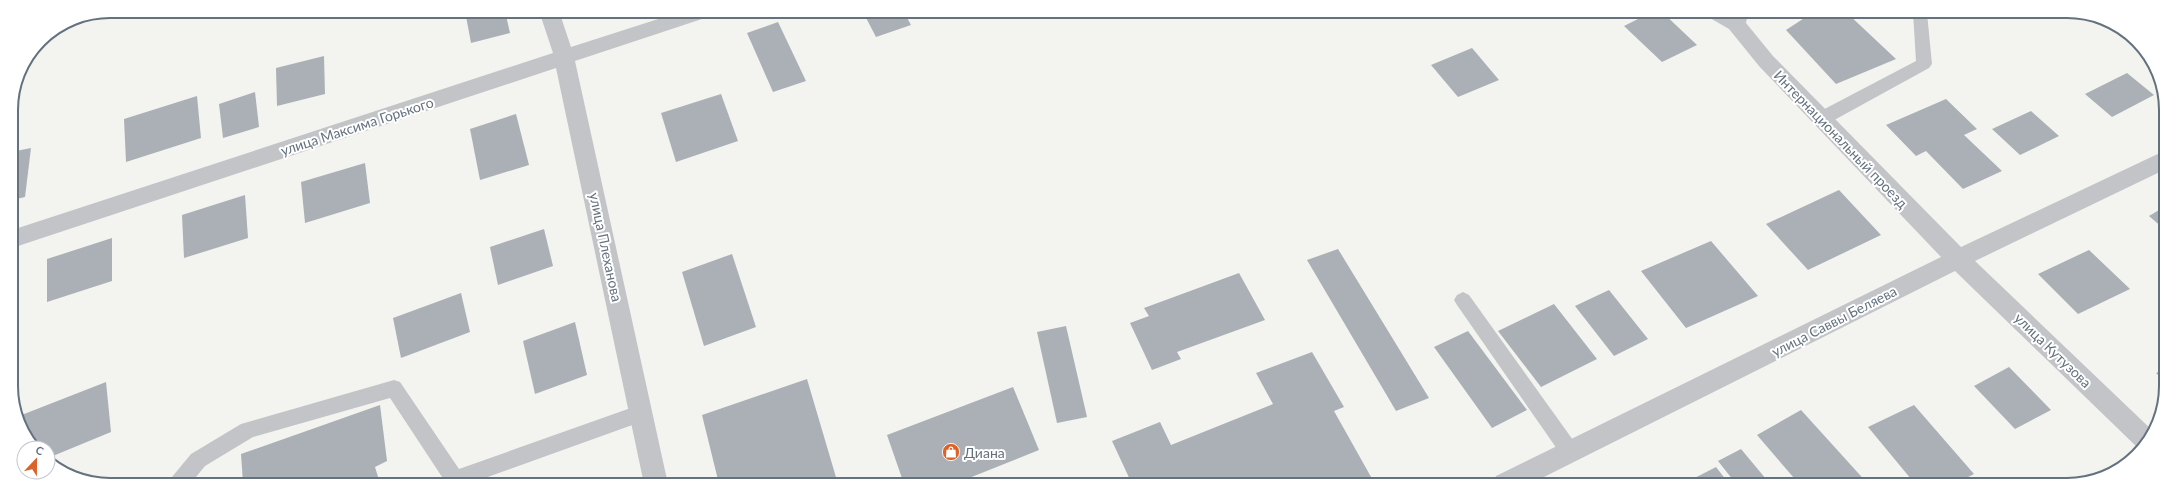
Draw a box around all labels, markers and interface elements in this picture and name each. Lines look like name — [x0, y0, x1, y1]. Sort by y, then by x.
street label: Интернациональный проезд — [1771, 67, 1912, 212]
street label: улица Максима Горького — [278, 93, 436, 159]
street label: улица Плеханова — [586, 191, 626, 303]
street label: улица Саввы Беляева — [1769, 282, 1899, 360]
street label: улица Кутузова — [2011, 309, 2095, 391]
north arrow — [16, 440, 56, 480]
shop icon: Диана — [941, 442, 961, 462]
text: С — [34, 443, 46, 458]
place label: Диана — [964, 444, 1005, 461]

